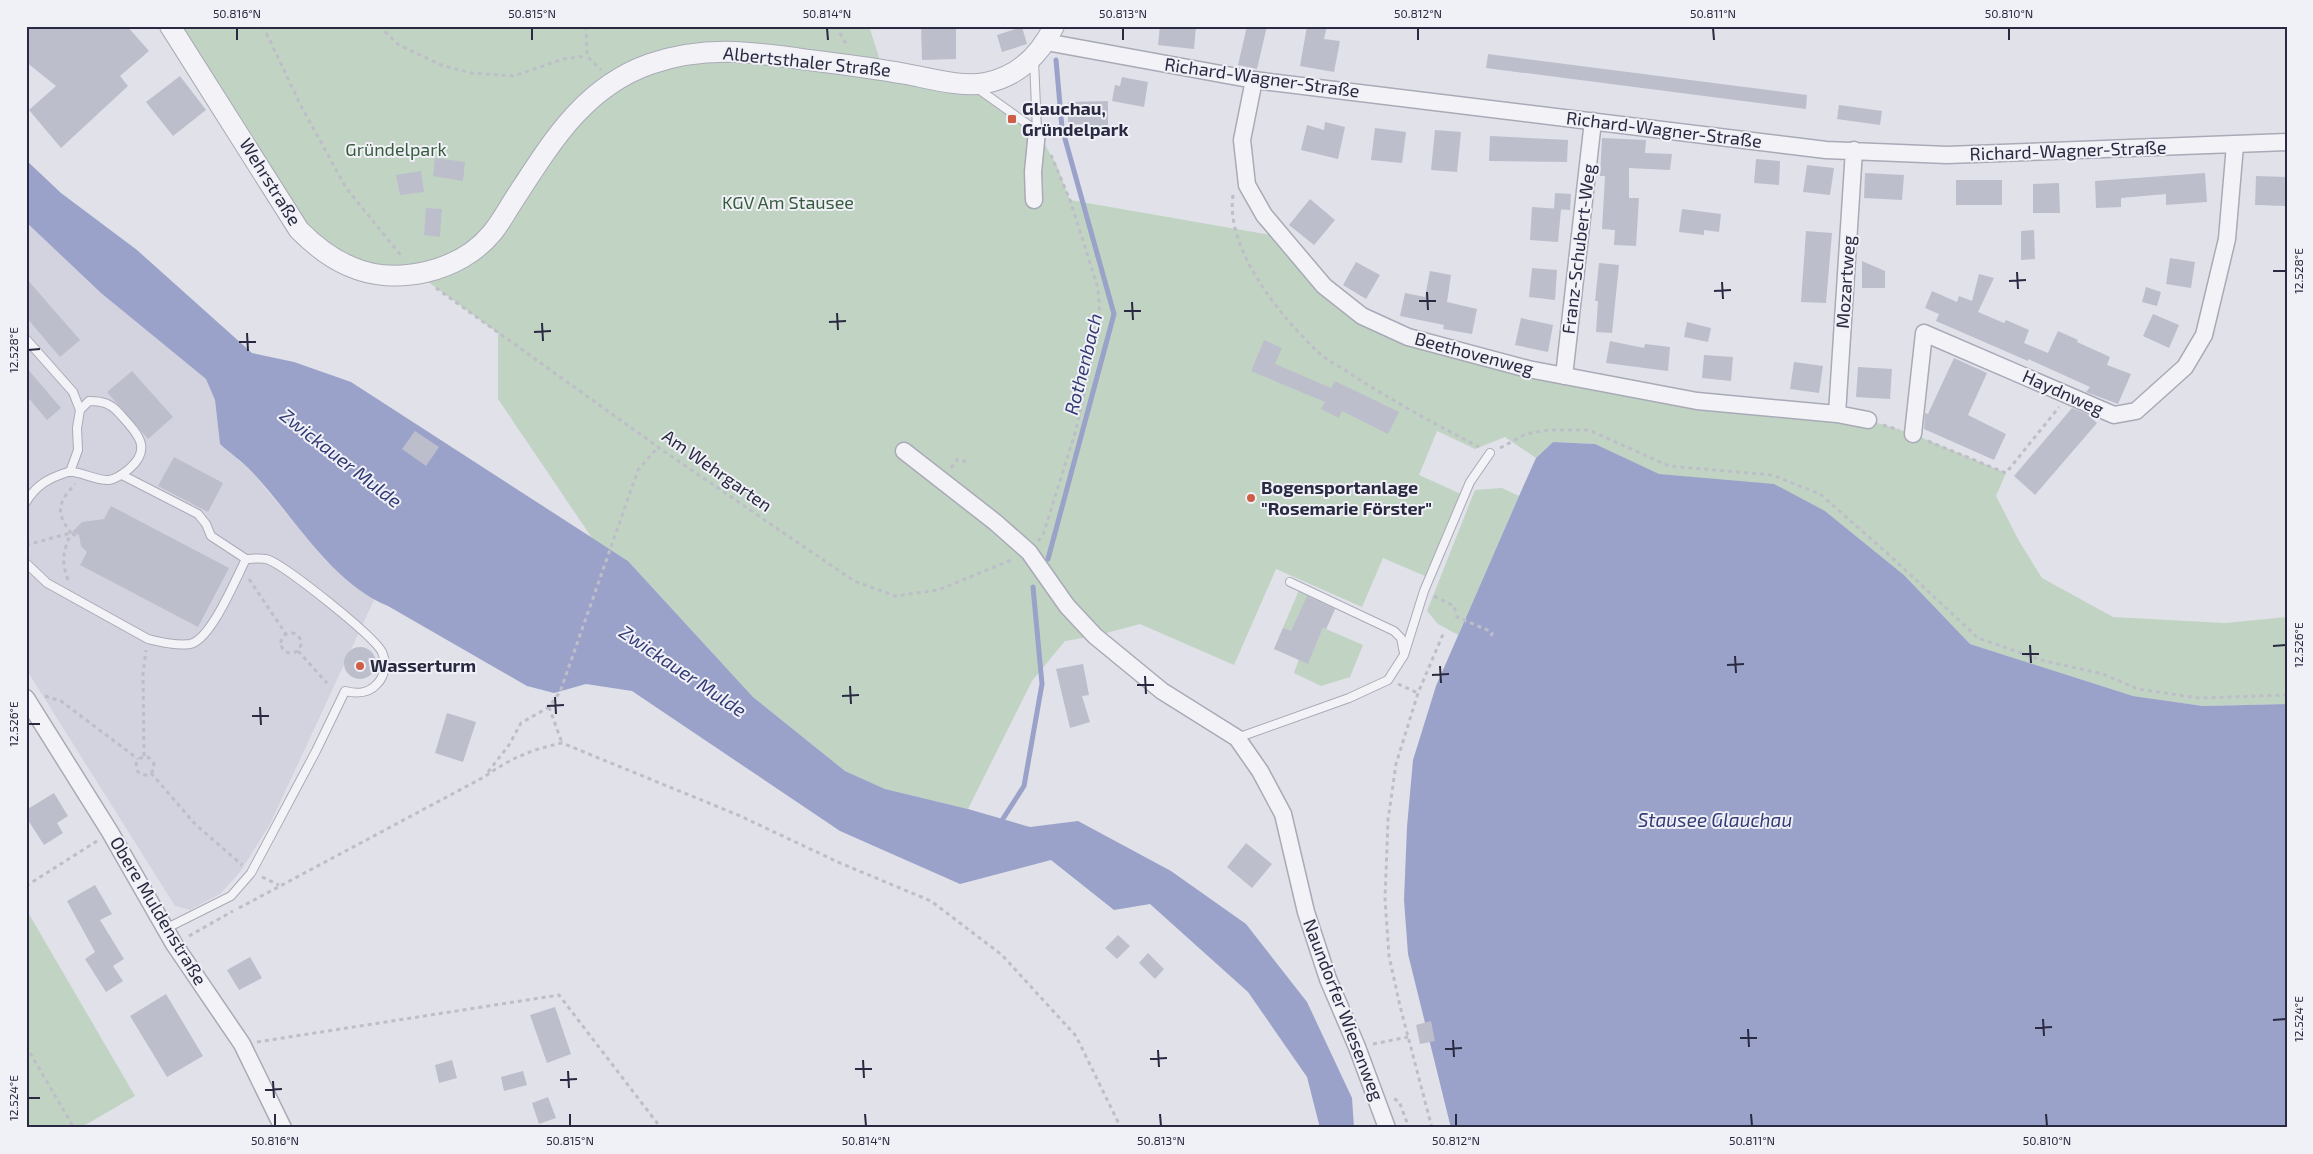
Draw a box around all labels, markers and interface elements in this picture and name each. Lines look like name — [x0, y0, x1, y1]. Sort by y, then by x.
text: 50.816°N — [213, 6, 261, 20]
text: 50.815°N — [508, 6, 556, 20]
text: 50.814°N — [803, 6, 851, 20]
text: 50.813°N — [1099, 6, 1147, 20]
text: 50.812°N — [1394, 6, 1442, 20]
text: 50.811°N — [1690, 6, 1736, 20]
text: 50.810°N — [1985, 6, 2033, 20]
street label: Albertsthaler Straße — [722, 41, 892, 81]
street label: Richard-Wagner-Straße — [1163, 52, 1361, 102]
place label: Glauchau, Gründelpark — [1022, 97, 1128, 140]
street label: Richard-Wagner-Straße — [1565, 106, 1763, 152]
marker: Glauchau, Gründelpark — [1006, 113, 1018, 125]
street label: Wehrstraße — [235, 134, 306, 229]
street label: Richard-Wagner-Straße — [1969, 136, 2167, 164]
park label: Gründelpark — [345, 138, 447, 160]
street label: Franz-Schubert-Weg — [1557, 162, 1599, 335]
park label: KGV Am Stausee — [722, 191, 854, 213]
street label: Mozartweg — [1831, 234, 1859, 329]
text: 12.528°E — [2291, 248, 2305, 294]
water label: Rothenbach — [1059, 311, 1106, 417]
text: 12.528°E — [6, 327, 20, 373]
street label: Beethovenweg — [1413, 327, 1536, 379]
street label: Haydnweg — [2019, 364, 2107, 420]
water label: Zwickauer Mulde — [276, 403, 407, 512]
street label: Am Wehrgarten — [659, 424, 777, 516]
place label: Bogensportanlage "Rosemarie Förster" — [1261, 476, 1432, 519]
marker: Bogensportanlage "Rosemarie Förster" — [1245, 492, 1257, 504]
water label: Zwickauer Mulde — [616, 620, 751, 721]
text: 12.526°E — [2291, 622, 2305, 668]
place label: Wasserturm — [370, 654, 476, 676]
marker: Wasserturm — [354, 660, 366, 672]
text: 12.526°E — [6, 701, 20, 747]
water label: Stausee Glauchau — [1638, 808, 1792, 831]
street label: Obere Muldenstraße — [106, 832, 212, 989]
street label: Naundorfer Wiesenweg — [1299, 916, 1389, 1104]
text: 12.524°E — [2291, 996, 2305, 1042]
text: 12.524°E — [6, 1075, 20, 1121]
text: 50.816°N — [251, 1133, 299, 1147]
text: 50.815°N — [546, 1133, 594, 1147]
text: 50.814°N — [842, 1133, 890, 1147]
text: 50.813°N — [1137, 1133, 1185, 1147]
text: 50.812°N — [1432, 1133, 1480, 1147]
text: 50.811°N — [1729, 1133, 1775, 1147]
text: 50.810°N — [2023, 1133, 2071, 1147]

